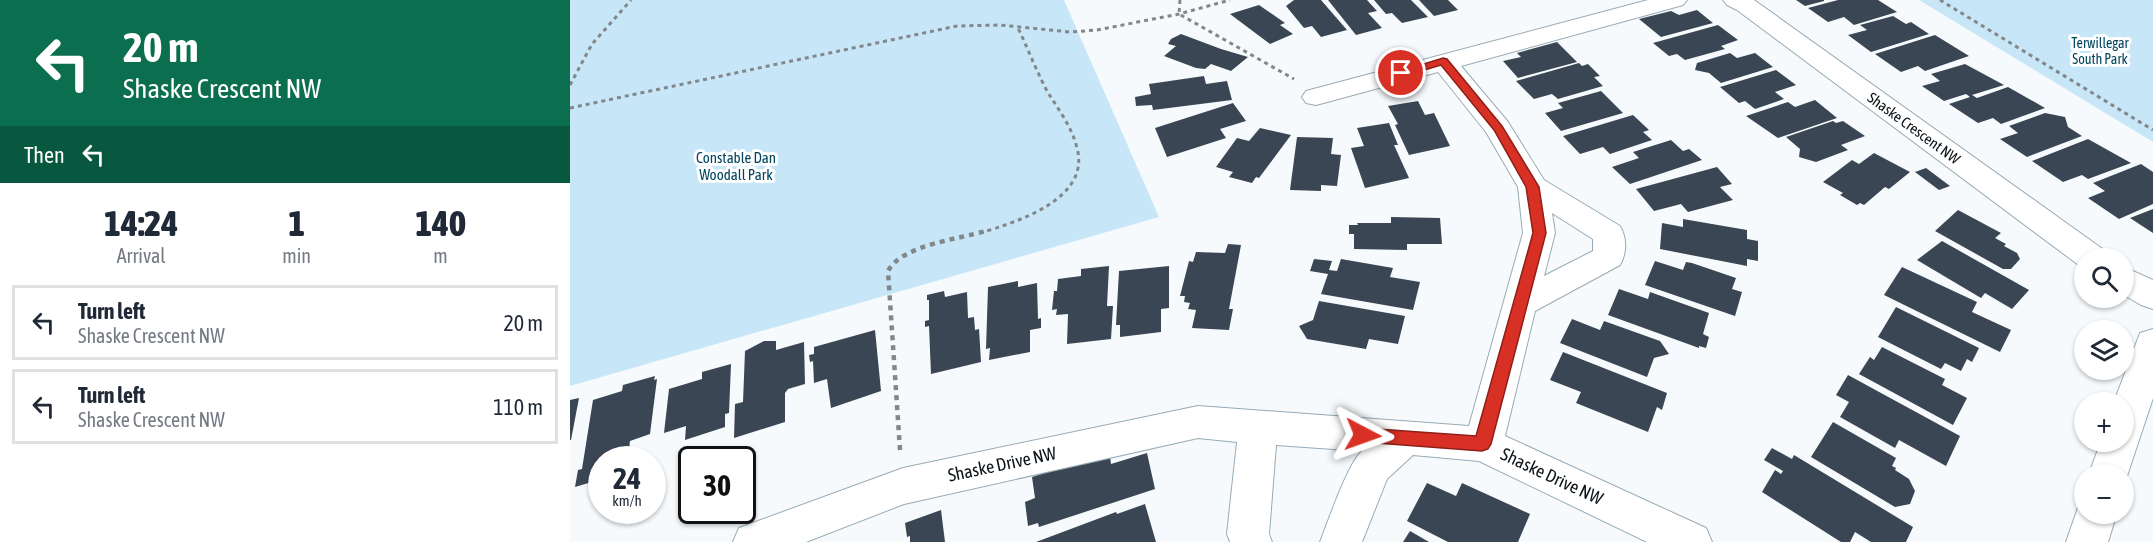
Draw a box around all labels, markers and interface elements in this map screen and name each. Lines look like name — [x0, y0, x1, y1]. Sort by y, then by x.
text: 20 m — [123, 23, 198, 71]
icon: left — [24, 24, 102, 102]
park label: Terwillegar South Park — [2071, 35, 2130, 67]
pin — [1375, 47, 1426, 98]
icon: arrive — [1384, 56, 1417, 89]
text: Shaske Crescent NW — [123, 73, 321, 104]
street label: Shaske Crescent NW — [1864, 89, 1964, 167]
icon: left — [77, 138, 110, 171]
text: Then — [24, 142, 65, 168]
park label: Constable Dan Woodall Park — [696, 149, 776, 183]
text: 14:24 — [104, 202, 178, 244]
text: 1 — [288, 202, 305, 244]
text: 140 — [415, 202, 466, 244]
text: Arrival — [117, 244, 166, 267]
text: min — [282, 244, 311, 267]
text: m — [433, 244, 448, 267]
map controls — [2074, 248, 2134, 524]
button: search — [2074, 248, 2134, 308]
text: Turn left — [78, 298, 145, 324]
icon: left — [27, 306, 60, 339]
text: 20 m — [503, 310, 543, 336]
button: layers — [2074, 320, 2134, 380]
text: Shaske Crescent NW — [78, 324, 225, 347]
text: Turn left — [78, 382, 145, 408]
icon: left — [27, 390, 60, 423]
button: + — [2074, 392, 2134, 452]
text: 110 m — [493, 394, 543, 420]
position arrow — [1331, 403, 1395, 467]
text: Shaske Crescent NW — [78, 408, 225, 431]
street label: Shaske Drive NW — [946, 442, 1058, 486]
street label: Shaske Drive NW — [1498, 443, 1606, 509]
speed limit sign: 30 — [678, 446, 756, 524]
text: 24 — [613, 461, 641, 495]
button: − — [2074, 464, 2134, 524]
text: km/h — [612, 492, 642, 509]

